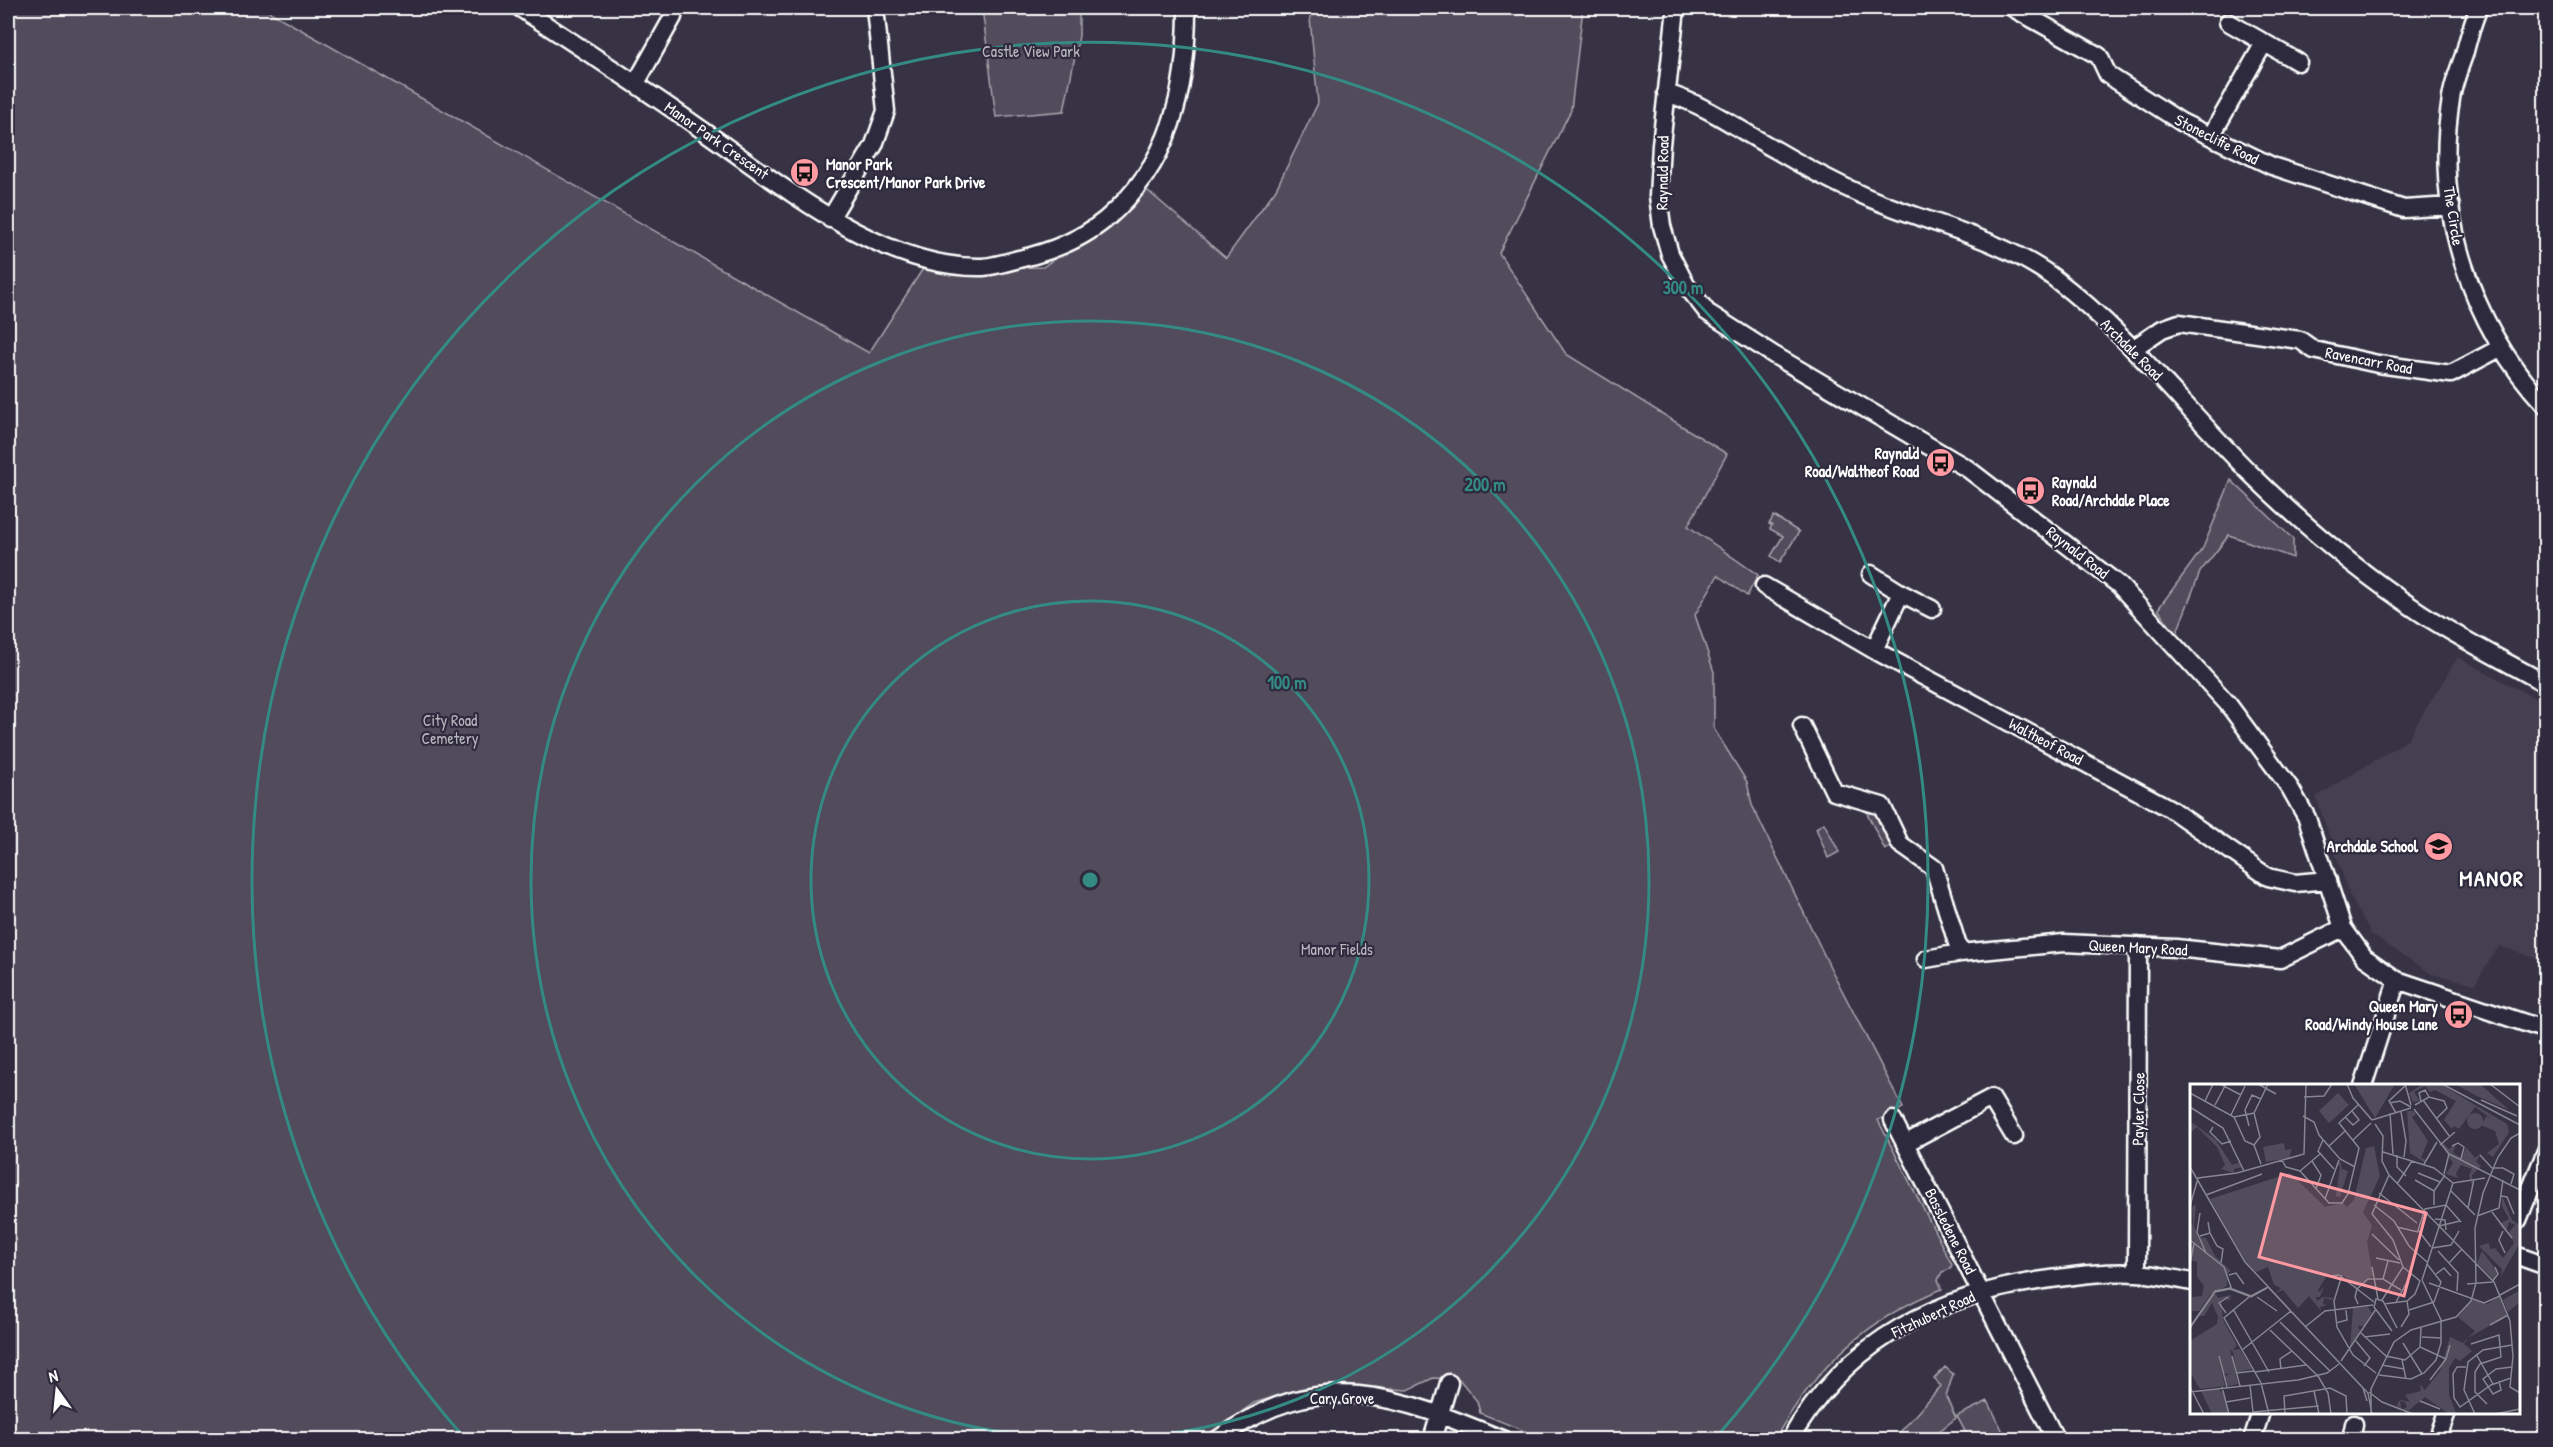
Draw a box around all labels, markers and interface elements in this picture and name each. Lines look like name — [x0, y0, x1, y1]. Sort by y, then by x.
park label: Castle View Park — [982, 40, 1080, 62]
street label: Manor Park Crescent — [661, 96, 774, 184]
street label: Stonecliffe Road — [2171, 108, 2263, 170]
street label: Raynald Road — [1650, 136, 1674, 210]
place label: Manor Park Crescent/Manor Park Drive — [826, 153, 986, 193]
bus stop icon: Manor Park Crescent/Manor Park Drive — [789, 157, 821, 189]
street label: The Circle — [2438, 185, 2470, 248]
text: 300 m — [1663, 275, 1703, 300]
street label: Archdale Road — [2096, 313, 2168, 385]
street label: Ravencarr Road — [2324, 341, 2414, 379]
place label: Raynald Road/Waltheof Road — [1805, 442, 1920, 482]
bus stop icon: Raynald Road/Waltheof Road — [1924, 446, 1956, 478]
place label: Raynald Road/Archdale Place — [2052, 471, 2170, 511]
text: 200 m — [1465, 472, 1505, 497]
bus stop icon: Raynald Road/Archdale Place — [2015, 475, 2047, 507]
street label: Raynald Road — [2042, 520, 2114, 584]
text: 100 m — [1267, 670, 1307, 695]
park label: City Road Cemetery — [421, 709, 479, 749]
street label: Waltheof Road — [2005, 712, 2087, 770]
school or university icon: Archdale School — [2423, 830, 2455, 862]
place label: Archdale School — [2327, 835, 2419, 857]
district label: MANOR — [2459, 863, 2525, 893]
centre of rings — [1080, 870, 1100, 890]
street label: Queen Mary Road — [2088, 933, 2188, 961]
park label: Manor Fields — [1301, 938, 1373, 960]
place label: Queen Mary Road/Windy House Lane — [2305, 995, 2439, 1036]
bus stop icon: Queen Mary Road/Windy House Lane — [2443, 999, 2475, 1031]
street label: Payler Close — [2126, 1072, 2150, 1146]
inset map — [2190, 1084, 2520, 1414]
street label: Bassledene Road — [1920, 1184, 1982, 1278]
street label: Fitzhubert Road — [1887, 1285, 1978, 1343]
north arrow — [27, 1360, 87, 1420]
text: N — [46, 1364, 61, 1387]
street label: Cary Grove — [1310, 1387, 1375, 1409]

